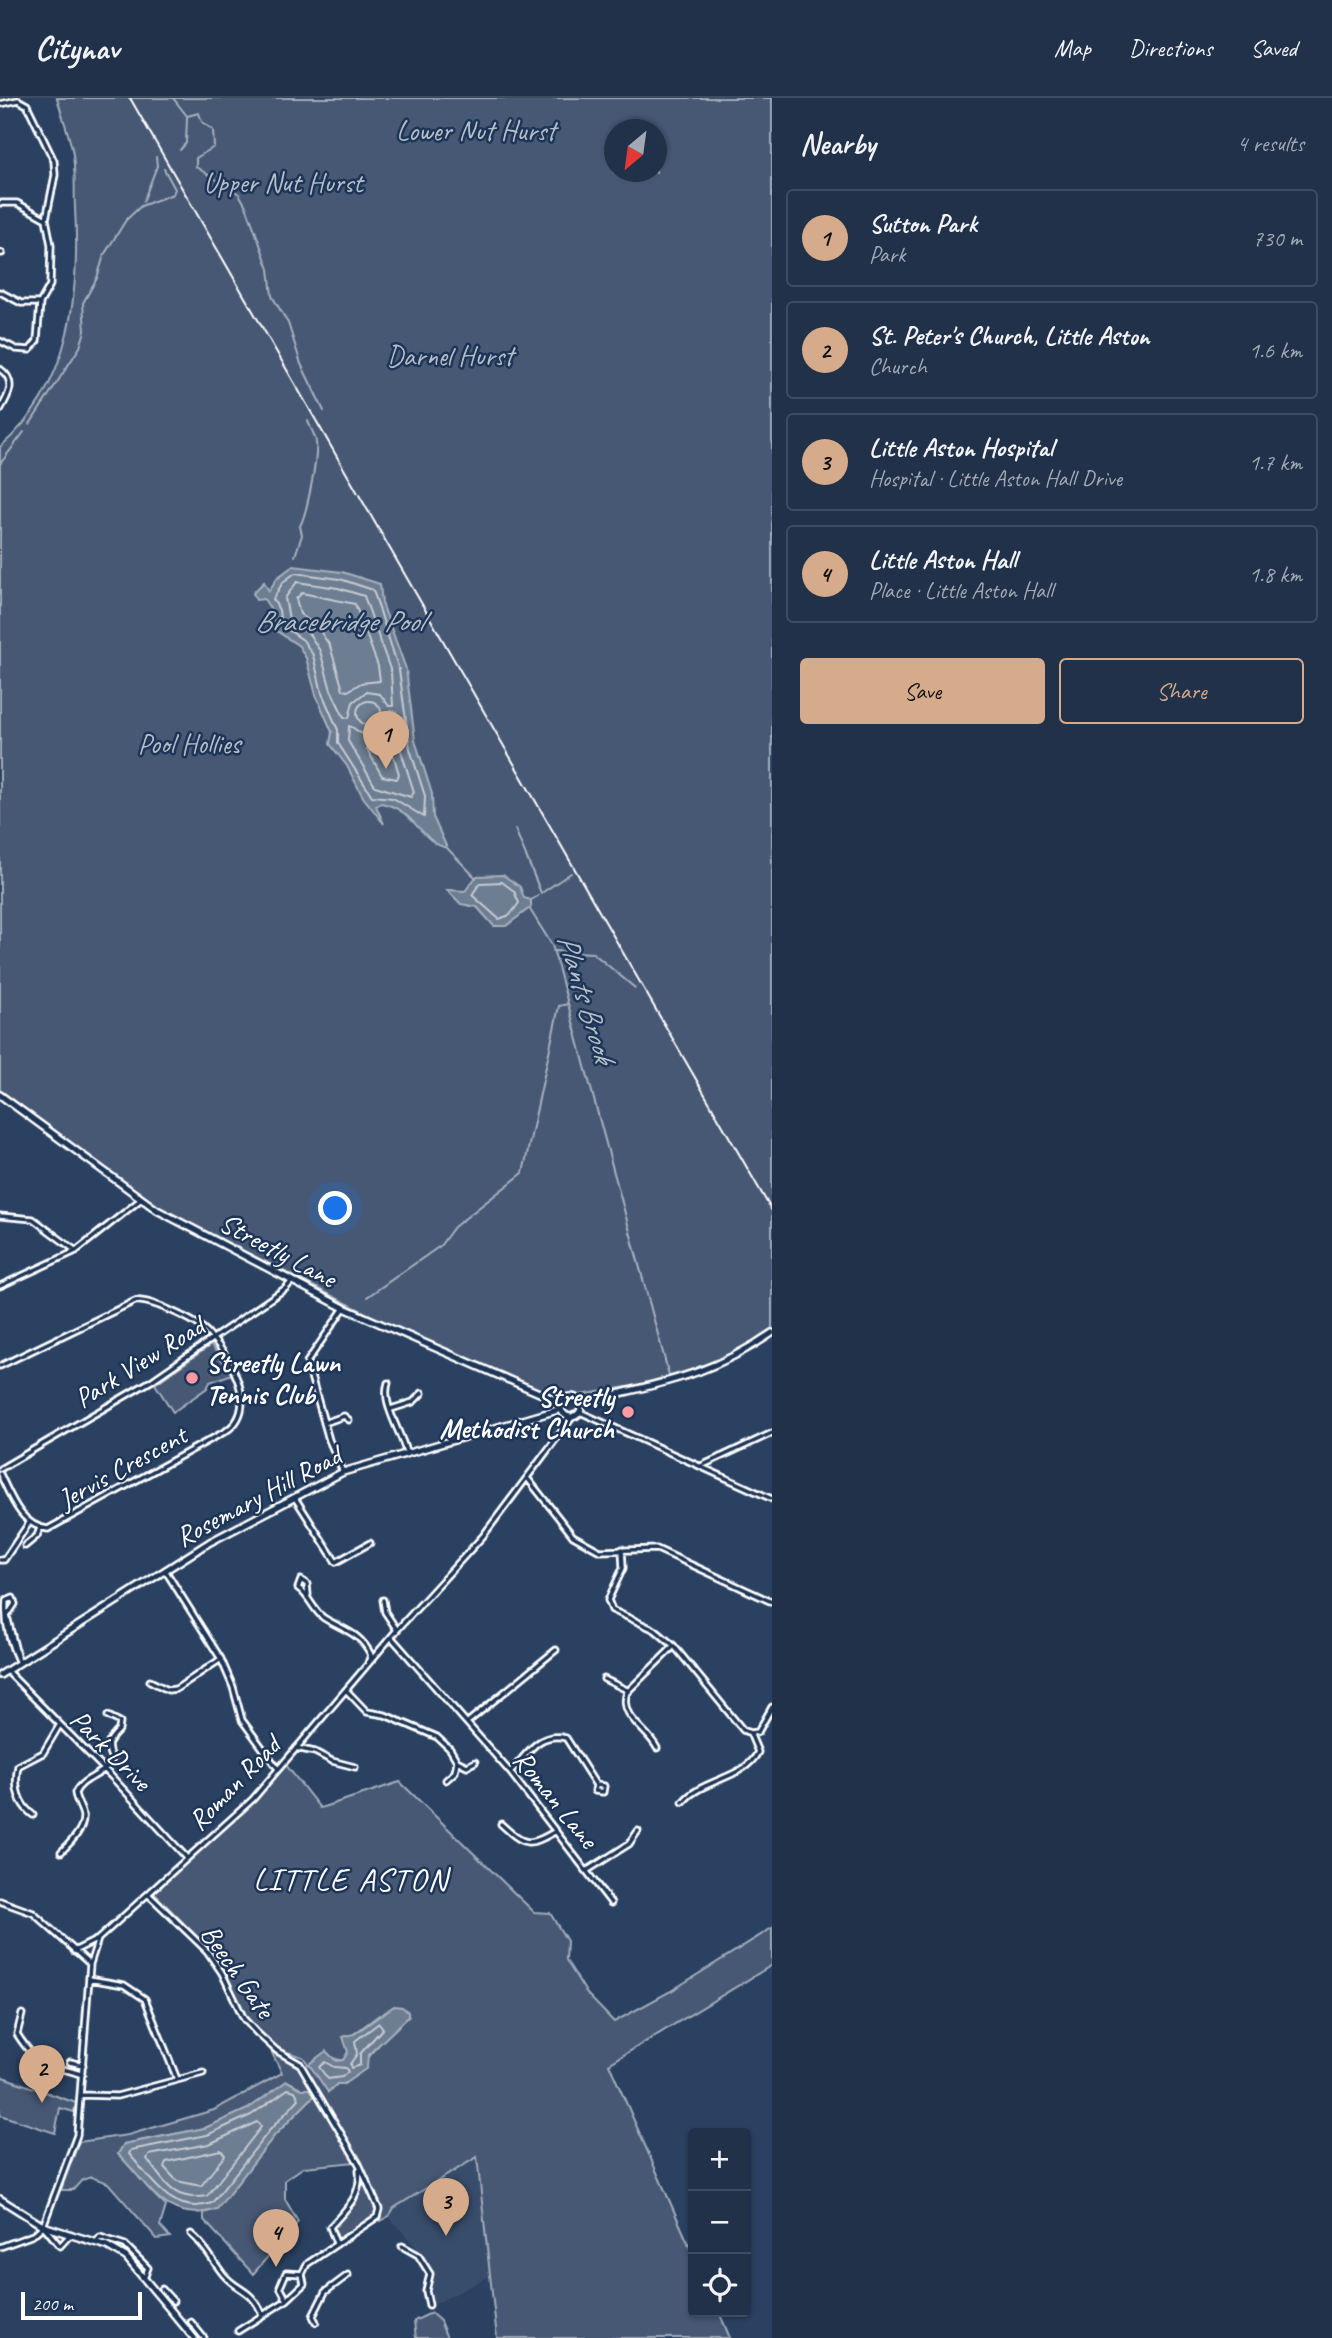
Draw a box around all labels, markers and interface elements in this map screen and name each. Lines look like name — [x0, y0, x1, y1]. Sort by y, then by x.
text: Citynav — [35, 27, 119, 69]
text: Map — [1054, 33, 1091, 63]
text: Directions — [1129, 33, 1212, 63]
text: Saved — [1250, 33, 1297, 63]
park label: Lower Nut Hurst — [396, 113, 559, 148]
north arrow — [604, 119, 667, 182]
text: Nearby — [800, 125, 876, 163]
text: 4 results — [1237, 129, 1304, 158]
park label: Upper Nut Hurst — [203, 165, 365, 200]
text: Sutton Park — [869, 207, 977, 240]
text: 1 — [820, 224, 830, 253]
text: 730 m — [1253, 224, 1302, 253]
text: Park — [869, 240, 905, 269]
text: St. Peter's Church, Little Aston — [869, 319, 1150, 352]
text: 2 — [820, 336, 830, 365]
text: 1.6 km — [1249, 336, 1302, 365]
park label: Darnel Hurst — [387, 338, 517, 373]
text: Church — [869, 352, 927, 381]
text: Little Aston Hospital — [869, 431, 1053, 464]
text: 3 — [820, 448, 830, 477]
text: 1.7 km — [1249, 448, 1302, 477]
text: Hospital · Little Aston Hall Drive — [869, 464, 1122, 493]
text: Little Aston Hall — [869, 543, 1016, 576]
text: 4 — [820, 560, 830, 589]
text: 1.8 km — [1249, 560, 1302, 589]
text: Place · Little Aston Hall — [869, 576, 1053, 605]
water label: Bracebridge Pool — [255, 602, 433, 640]
button: Save — [800, 658, 1045, 724]
button: Share — [1059, 658, 1304, 724]
pin: 1 — [363, 711, 409, 769]
park label: Pool Hollies — [138, 726, 243, 761]
water label: Plants Brook — [549, 929, 625, 1072]
your location — [318, 1191, 352, 1225]
street label: Streetly Lane — [214, 1205, 344, 1296]
street label: Park View Road — [68, 1306, 214, 1416]
place label: Streetly Lawn Tennis Club — [206, 1345, 341, 1412]
marker: Streetly Lawn Tennis Club — [184, 1370, 200, 1386]
place label: Streetly Methodist Church — [439, 1379, 616, 1446]
marker: Streetly Methodist Church — [620, 1404, 636, 1420]
street label: Jervis Crescent — [50, 1416, 195, 1518]
street label: Rosemary Hill Road — [169, 1436, 350, 1554]
street label: Park Drive — [63, 1702, 160, 1799]
street label: Roman Road — [180, 1726, 290, 1838]
street label: Roman Lane — [506, 1743, 607, 1857]
district label: LITTLE ASTON — [253, 1859, 452, 1900]
street label: Beech Gate — [193, 1918, 284, 2026]
pin: 2 — [19, 2045, 65, 2103]
map controls — [688, 2128, 751, 2317]
button: + — [688, 2128, 751, 2191]
pin: 3 — [423, 2178, 469, 2236]
button: − — [688, 2191, 751, 2254]
pin: 4 — [253, 2209, 299, 2267]
button: locate — [688, 2254, 751, 2317]
scale bar — [21, 2289, 142, 2321]
text: 200 m — [32, 2292, 73, 2316]

